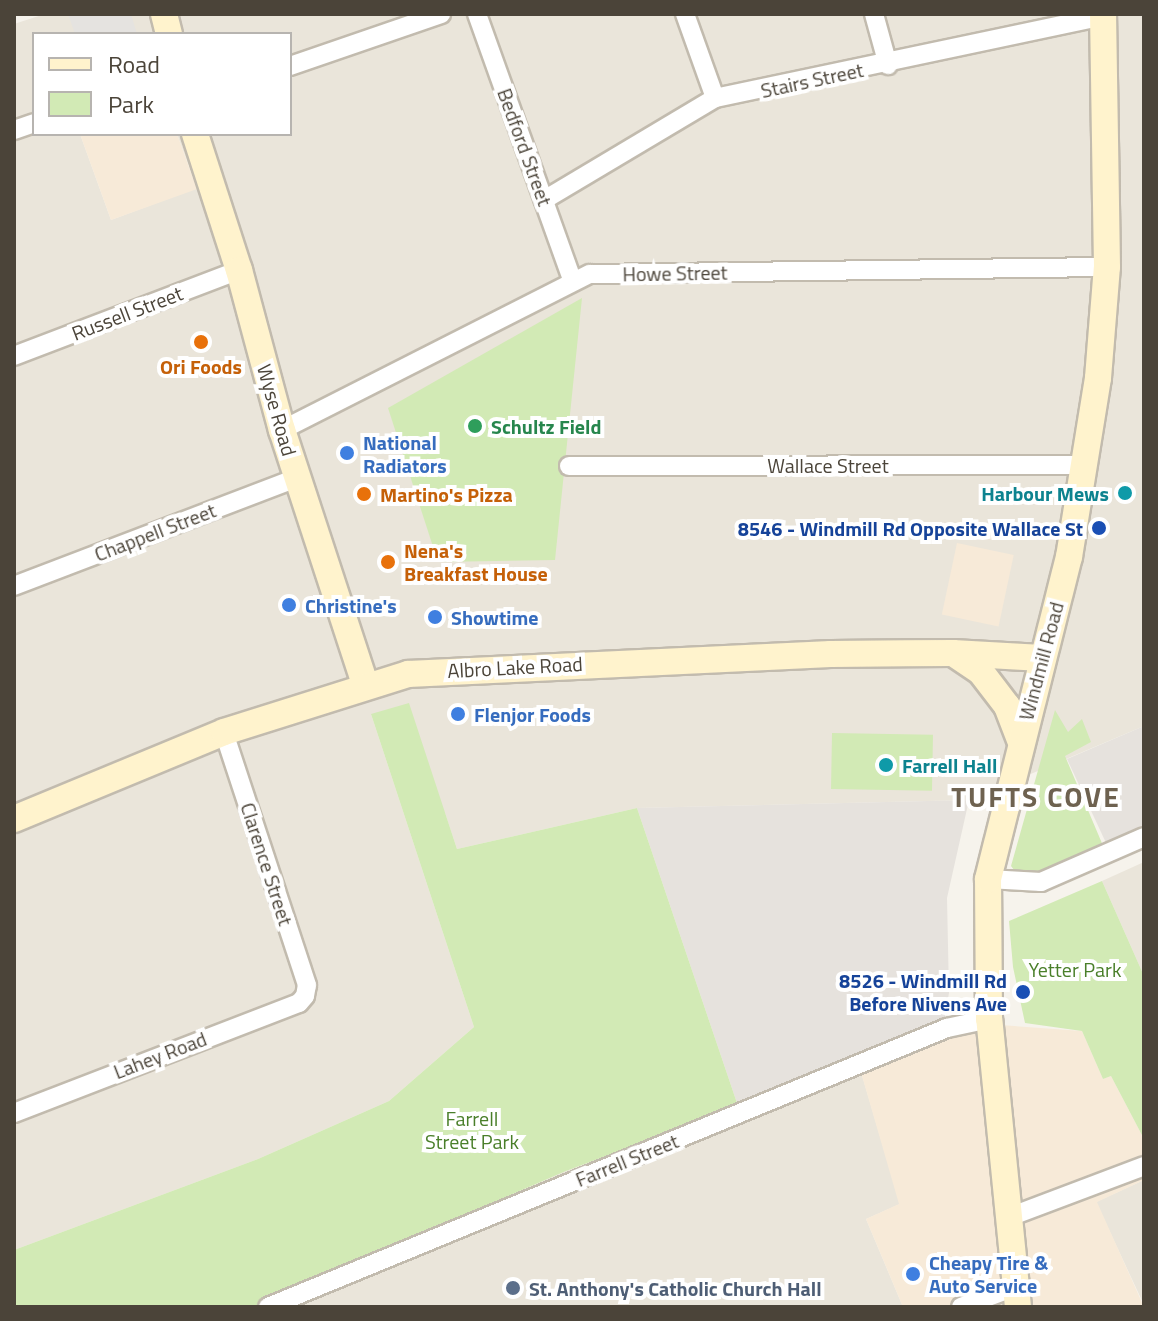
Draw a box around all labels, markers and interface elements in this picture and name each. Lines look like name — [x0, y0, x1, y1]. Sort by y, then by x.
legend — [32, 32, 292, 136]
text: Road — [108, 46, 160, 82]
street label: Stairs Street — [759, 57, 865, 103]
street label: Bedford Street — [493, 85, 557, 209]
text: Park — [108, 86, 154, 122]
street label: Howe Street — [622, 260, 728, 286]
street label: Russell Street — [68, 281, 186, 345]
marker: Ori Foods — [192, 333, 210, 351]
place label: Ori Foods — [160, 354, 242, 378]
street label: Wyse Road — [252, 361, 302, 459]
place label: Schultz Field — [491, 414, 601, 438]
marker: Schultz Field — [466, 417, 484, 435]
place label: National Radiators — [363, 430, 447, 477]
marker: National Radiators — [338, 444, 356, 462]
street label: Wallace Street — [767, 453, 889, 477]
place label: Harbour Mews — [981, 481, 1109, 505]
place label: Martino's Pizza — [380, 482, 513, 506]
marker: Harbour Mews — [1116, 484, 1134, 502]
marker: Martino's Pizza — [355, 485, 373, 503]
street label: Chappell Street — [91, 498, 219, 566]
place label: 8546 - Windmill Rd Opposite Wallace St — [738, 516, 1083, 540]
marker: 8546 - Windmill Rd Opposite Wallace St — [1090, 519, 1108, 537]
place label: Nena's Breakfast House — [404, 538, 548, 585]
marker: Nena's Breakfast House — [379, 553, 397, 571]
place label: Christine's — [305, 593, 397, 617]
marker: Christine's — [280, 596, 298, 614]
street label: Windmill Road — [1014, 599, 1068, 723]
place label: Showtime — [451, 605, 538, 629]
marker: Showtime — [426, 608, 444, 626]
street label: Albro Lake Road — [447, 651, 583, 683]
place label: Flenjor Foods — [474, 702, 591, 726]
marker: Flenjor Foods — [449, 705, 467, 723]
place label: Farrell Hall — [902, 753, 997, 777]
marker: Farrell Hall — [877, 756, 895, 774]
district label: TUFTS COVE — [951, 780, 1121, 814]
street label: Clarence Street — [236, 800, 298, 928]
park label: Yetter Park — [1028, 957, 1122, 981]
place label: 8526 - Windmill Rd Before Nivens Ave — [839, 968, 1007, 1015]
marker: 8526 - Windmill Rd Before Nivens Ave — [1014, 983, 1032, 1001]
street label: Lahey Road — [110, 1026, 210, 1084]
park label: Farrell Street Park — [425, 1107, 519, 1154]
street label: Farrell Street — [572, 1128, 682, 1192]
place label: Cheapy Tire & Auto Service — [929, 1250, 1048, 1297]
marker: Cheapy Tire & Auto Service — [904, 1265, 922, 1283]
place label: St. Anthony's Catholic Church Hall — [529, 1276, 822, 1300]
marker: St. Anthony's Catholic Church Hall — [504, 1279, 522, 1297]

